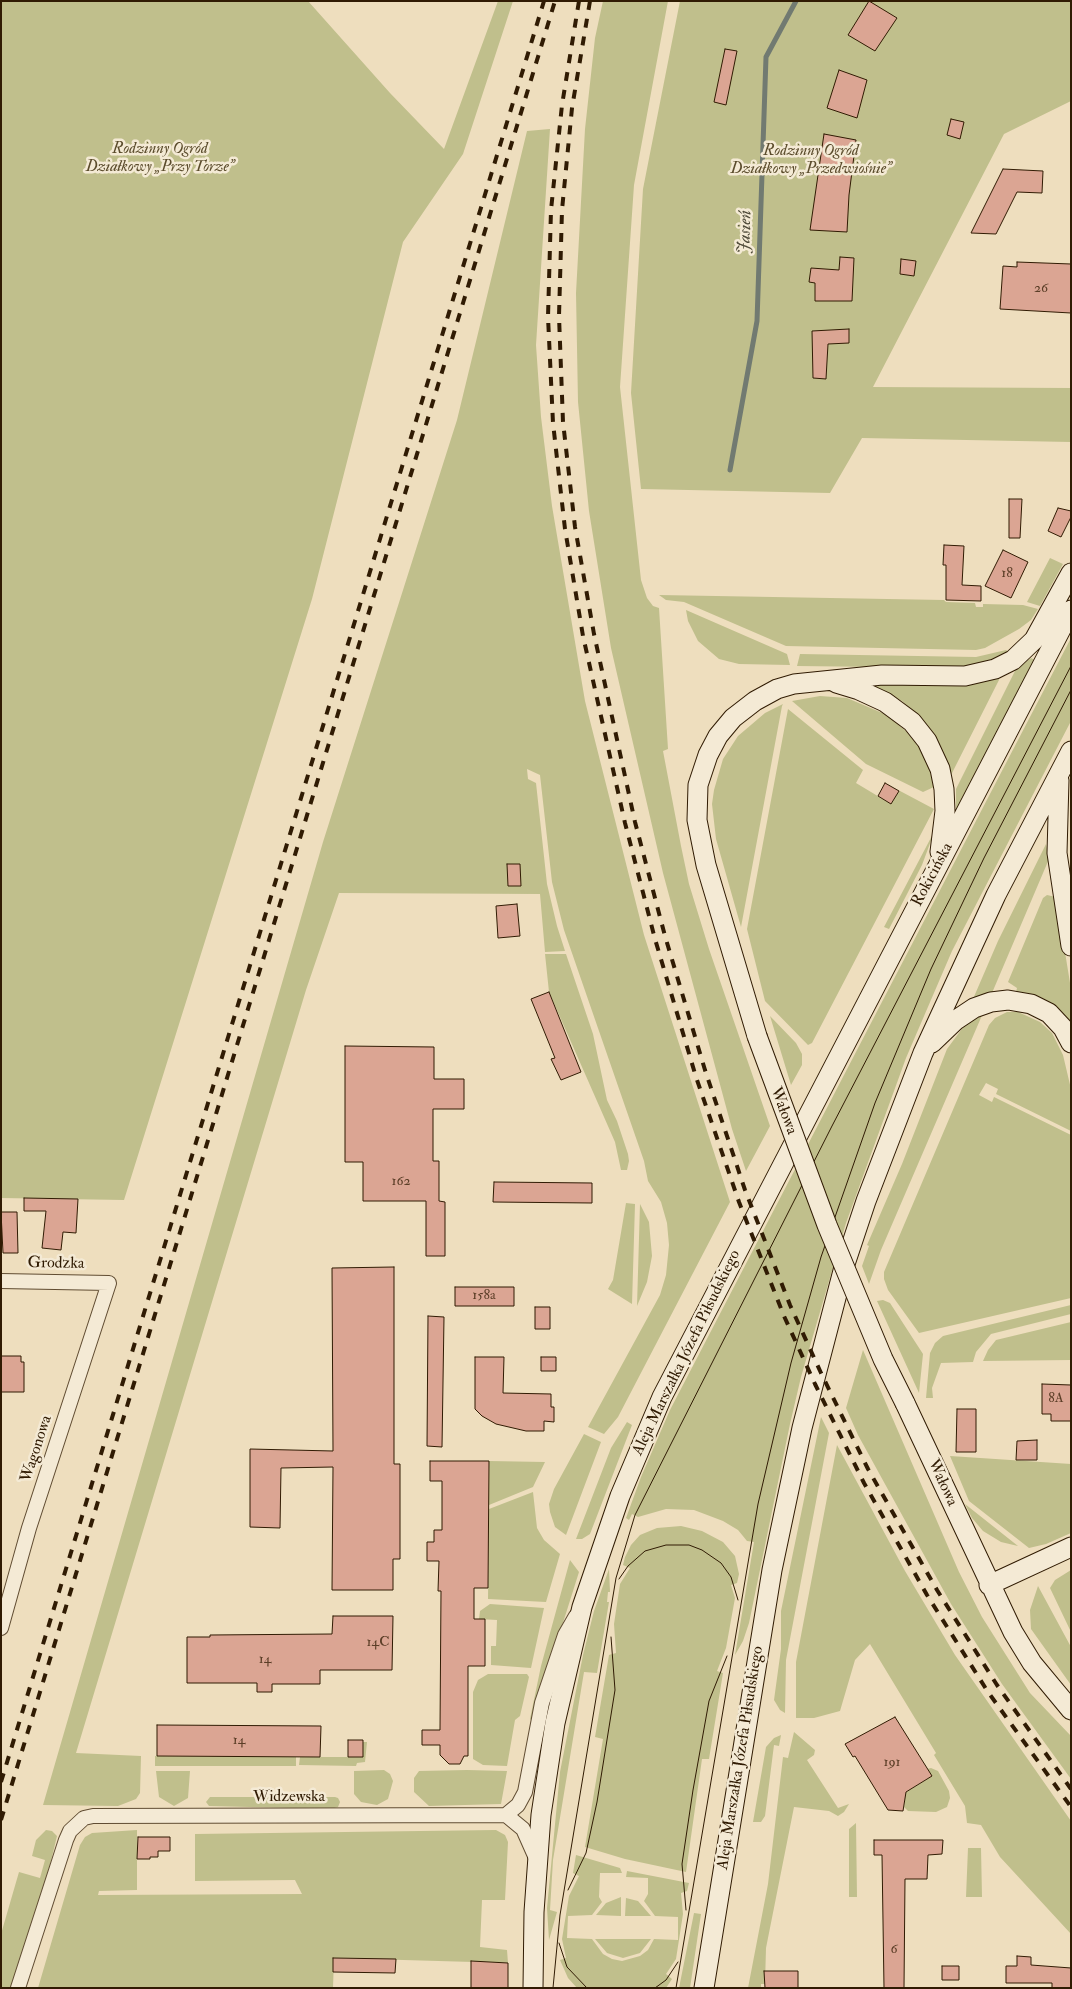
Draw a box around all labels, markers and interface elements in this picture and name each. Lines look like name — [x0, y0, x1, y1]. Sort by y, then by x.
park label: Rodzinny Ogród Działkowy „Przy Torze” — [86, 140, 234, 178]
park label: Rodzinny Ogród Działkowy „Przedwiośnie” — [731, 142, 891, 180]
water label: Jasień — [734, 210, 758, 254]
house number: 26 — [1034, 281, 1048, 297]
house number: 18 — [1001, 566, 1013, 582]
street label: Rokicińska — [908, 840, 958, 910]
street label: Wałowa — [765, 1084, 801, 1138]
house number: 162 — [391, 1174, 411, 1190]
street label: Aleja Marszałka Józefa Piłsudskiego — [629, 1247, 745, 1459]
street label: Grodzka — [27, 1254, 85, 1274]
house number: 158a — [472, 1288, 496, 1304]
house number: 8A — [1048, 1391, 1064, 1407]
street label: Wagonowa — [17, 1413, 57, 1485]
street label: Wałowa — [923, 1457, 961, 1509]
house number: 14C — [367, 1635, 389, 1651]
street label: Aleja Marszałka Józefa Piłsudskiego — [714, 1645, 768, 1871]
house number: 14 — [259, 1652, 271, 1668]
house number: 14 — [233, 1733, 245, 1749]
house number: 191 — [883, 1755, 901, 1771]
street label: Widzewska — [253, 1788, 325, 1808]
house number: 6 — [890, 1942, 898, 1958]

